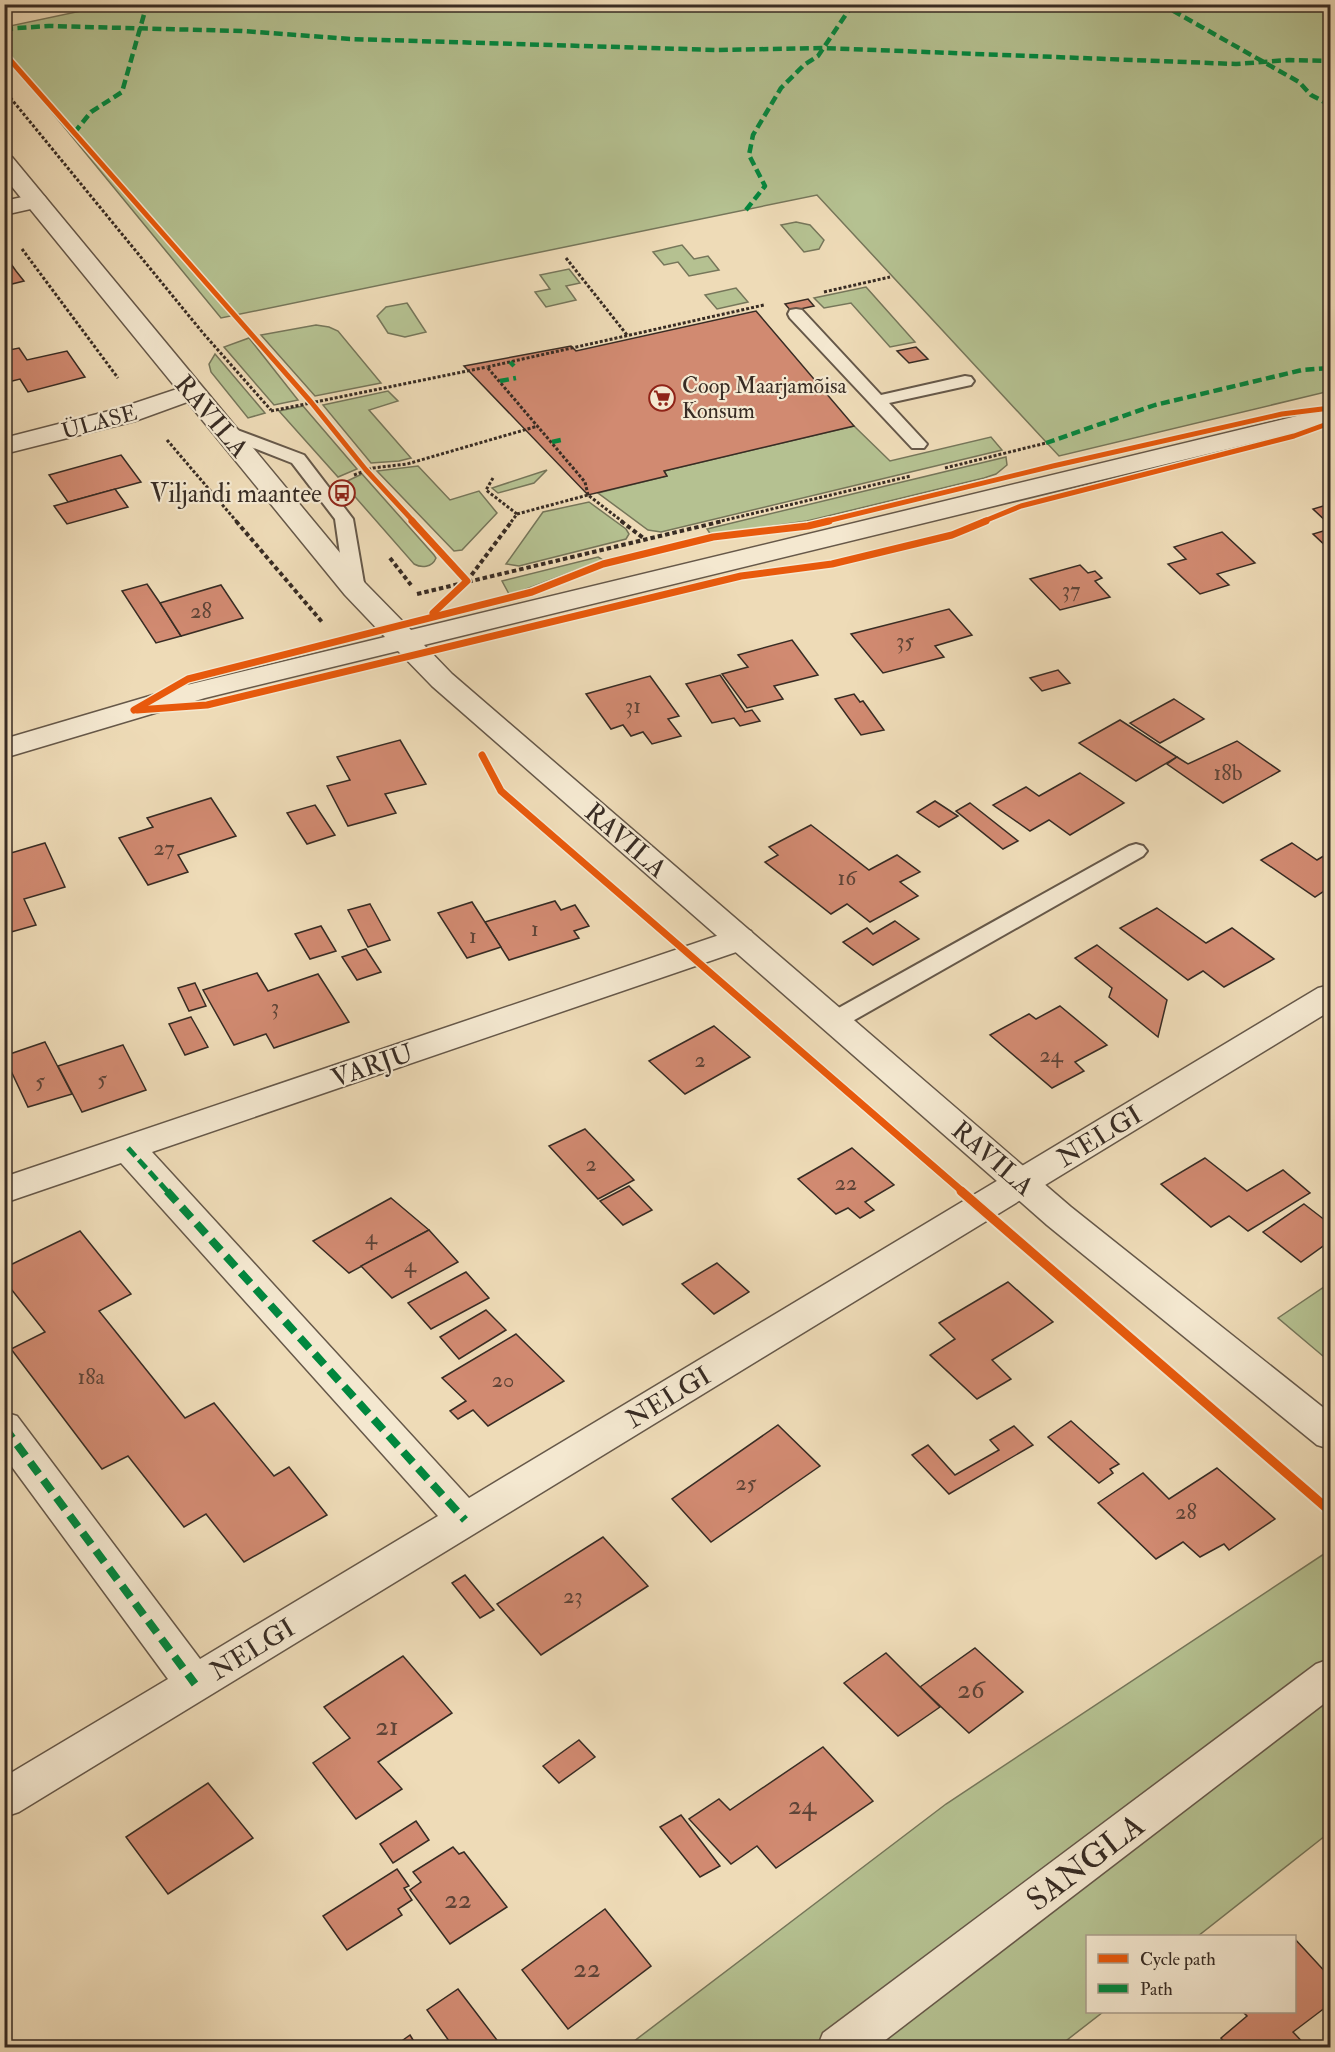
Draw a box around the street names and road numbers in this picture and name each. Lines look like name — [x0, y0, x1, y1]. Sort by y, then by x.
street label: RAVILA — [167, 369, 255, 465]
street label: ÜLASE — [59, 398, 140, 445]
street label: RAVILA — [578, 796, 673, 885]
street label: VARJU — [327, 1037, 418, 1095]
street label: NELGI — [1051, 1099, 1148, 1175]
street label: RAVILA — [945, 1114, 1040, 1203]
street label: NELGI — [620, 1360, 717, 1436]
street label: NELGI — [204, 1612, 301, 1688]
street label: SANGLA — [1019, 1805, 1153, 1920]

